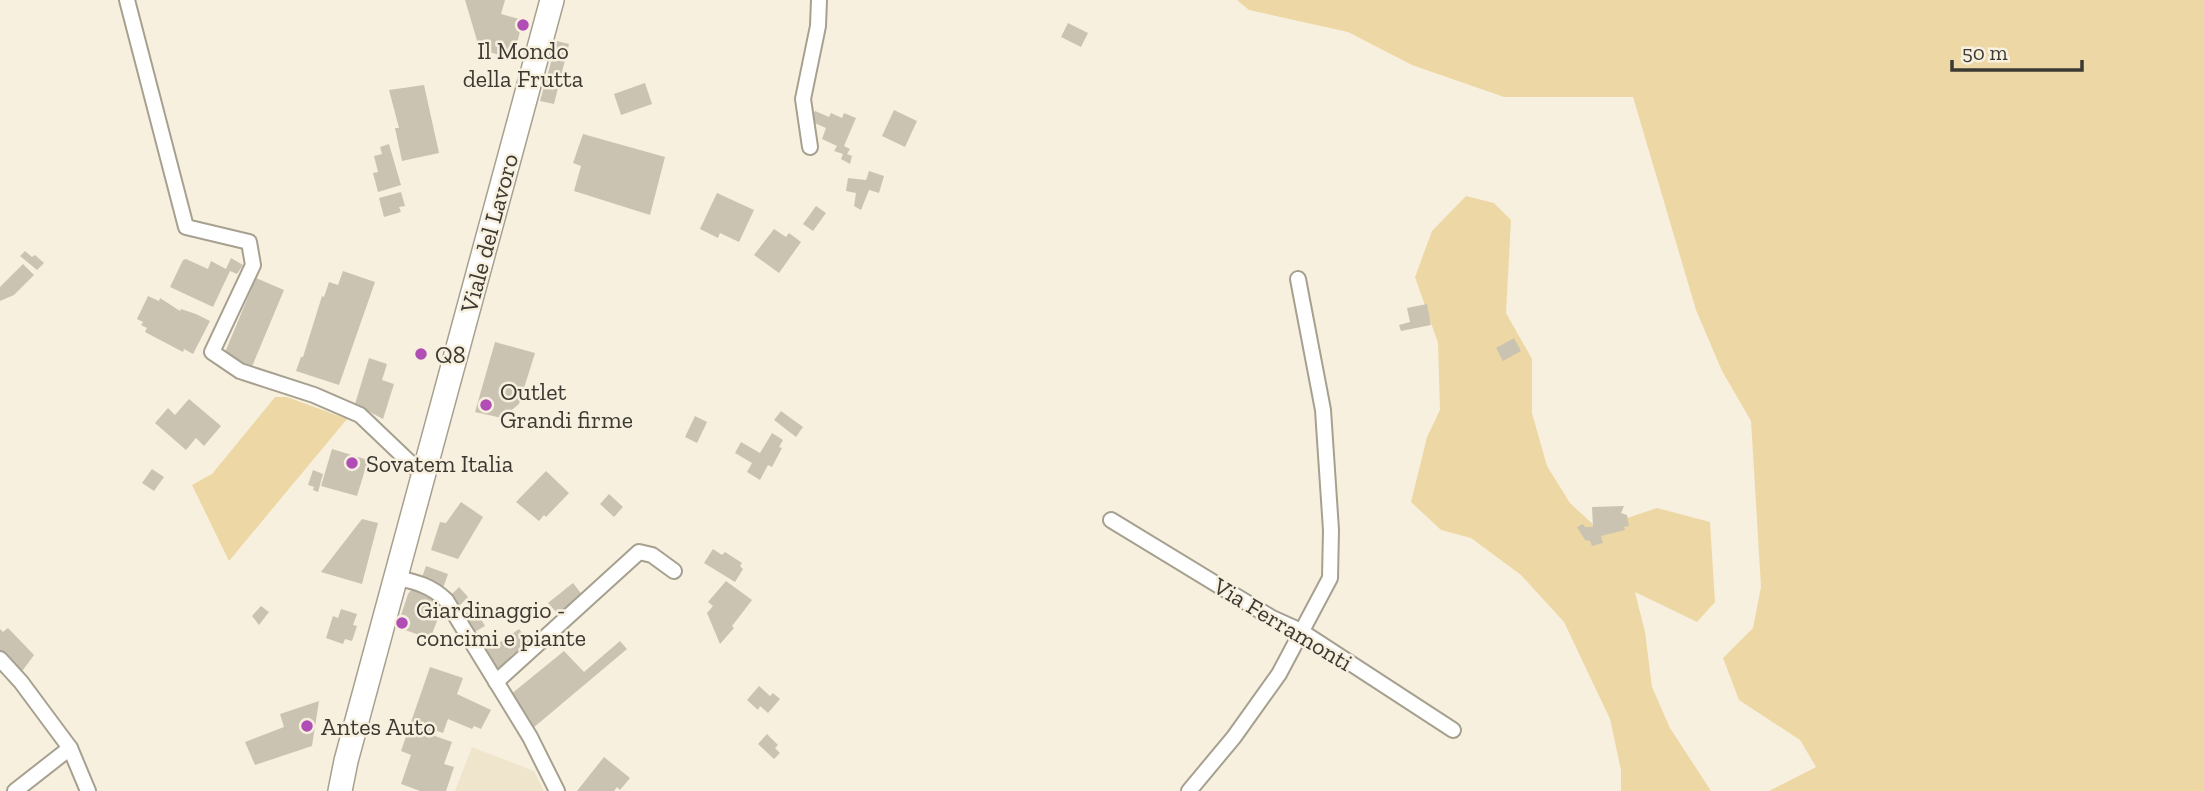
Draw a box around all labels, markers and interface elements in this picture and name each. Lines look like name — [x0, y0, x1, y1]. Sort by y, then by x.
marker: Il Mondo della Frutta — [515, 17, 531, 33]
scale bar — [1952, 28, 2082, 72]
place label: Il Mondo della Frutta — [463, 36, 584, 93]
text: 50 m — [1962, 40, 2008, 65]
street label: Viale del Lavoro — [454, 150, 524, 317]
place label: Q8 — [435, 340, 466, 369]
marker: Q8 — [413, 346, 429, 362]
place label: Outlet Grandi firme — [500, 377, 633, 434]
marker: Outlet Grandi firme — [478, 397, 494, 413]
place label: Sovatem Italia — [366, 449, 514, 478]
marker: Sovatem Italia — [344, 455, 360, 471]
street label: Via Ferramonti — [1207, 571, 1358, 677]
place label: Giardinaggio - concimi e piante — [416, 595, 586, 652]
marker: Giardinaggio - concimi e piante — [394, 615, 410, 631]
place label: Antes Auto — [321, 712, 436, 741]
marker: Antes Auto — [299, 718, 315, 734]

